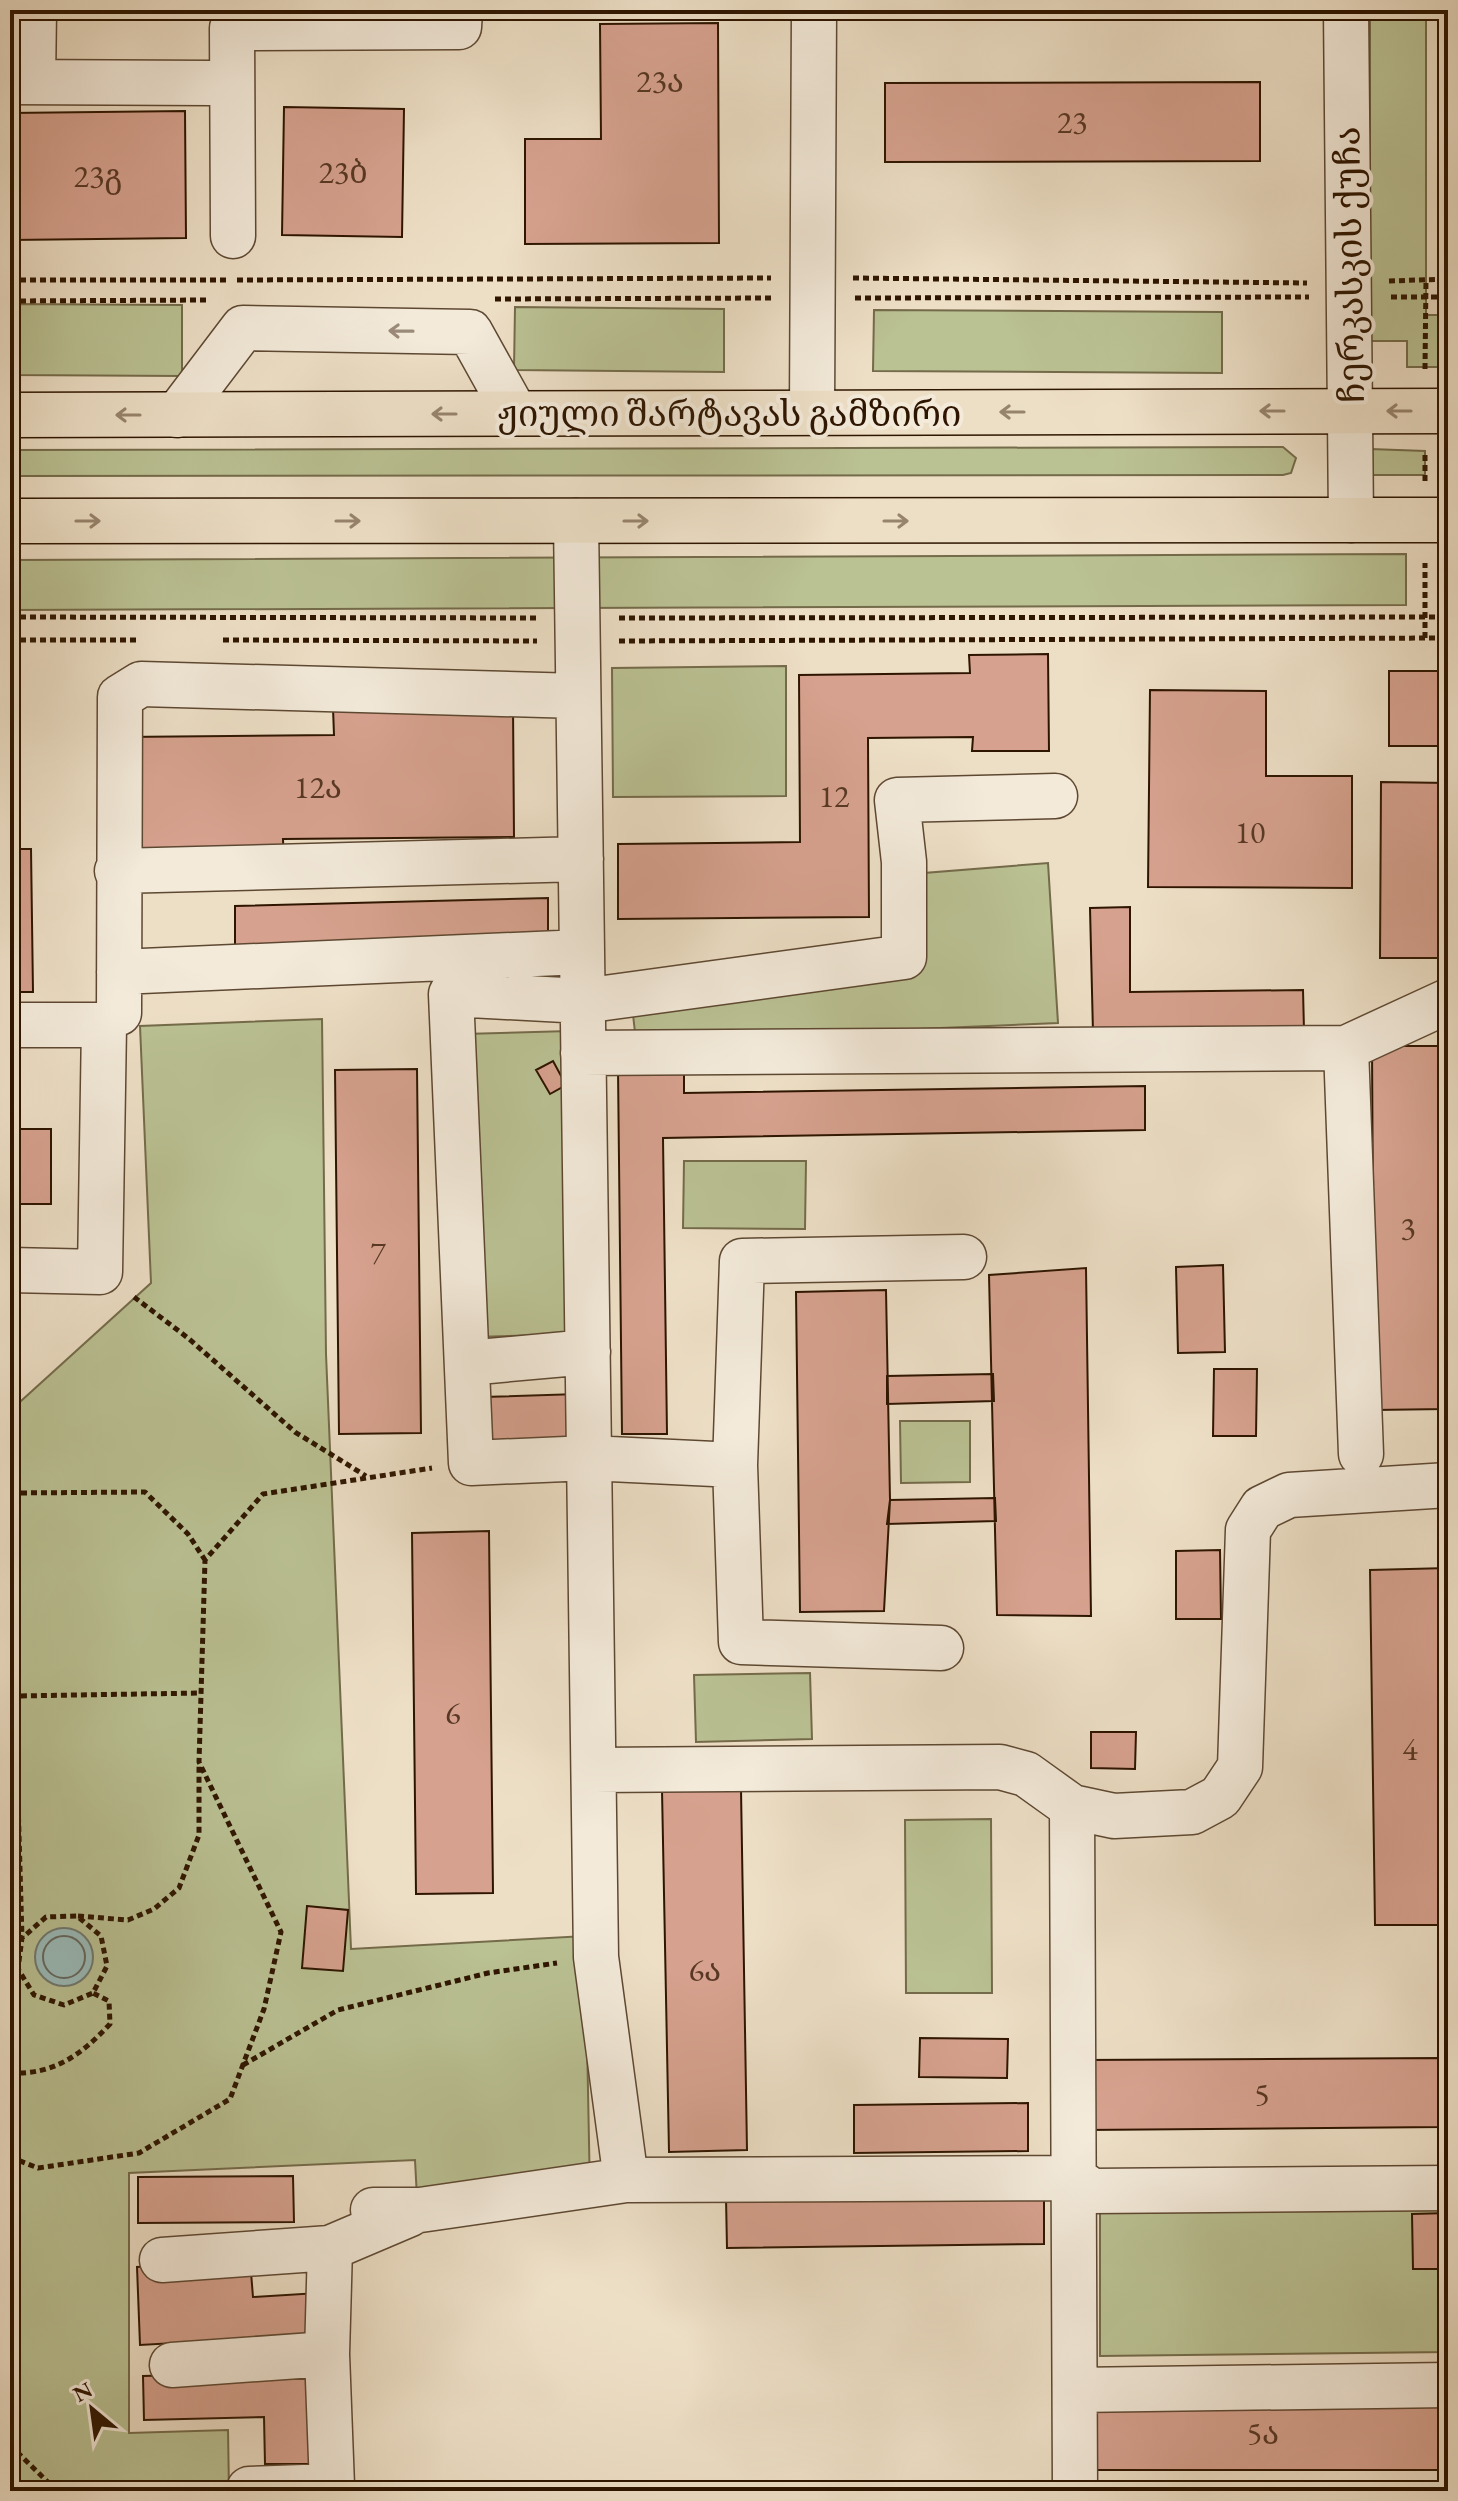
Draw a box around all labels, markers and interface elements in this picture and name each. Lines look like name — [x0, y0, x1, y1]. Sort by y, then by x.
house number: 23ა — [636, 60, 684, 102]
house number: 23 — [1057, 101, 1087, 143]
street label: ჩერკასკის ქუჩა — [1323, 126, 1375, 404]
house number: 23ბ — [318, 151, 368, 193]
house number: 23გ — [74, 155, 122, 197]
one-way arrow — [388, 323, 415, 339]
street label: ჟიული შარტავას გამზირი — [497, 390, 961, 437]
one-way arrow — [1259, 403, 1286, 419]
one-way arrow — [1386, 403, 1413, 419]
one-way arrow — [999, 404, 1026, 420]
one-way arrow — [431, 406, 458, 422]
one-way arrow — [115, 407, 142, 423]
one-way arrow — [74, 513, 101, 529]
one-way arrow — [334, 513, 361, 529]
one-way arrow — [622, 513, 649, 529]
one-way arrow — [882, 513, 909, 529]
house number: 12ა — [294, 766, 342, 808]
house number: 12 — [819, 775, 850, 817]
house number: 10 — [1235, 811, 1265, 853]
house number: 3 — [1400, 1207, 1416, 1249]
house number: 7 — [370, 1231, 386, 1273]
house number: 6 — [445, 1692, 461, 1734]
house number: 4 — [1402, 1728, 1418, 1770]
house number: 6ა — [689, 1949, 721, 1991]
house number: 5 — [1254, 2073, 1270, 2115]
north arrow — [52, 2369, 132, 2449]
text: N — [68, 2375, 98, 2409]
house number: 5ა — [1247, 2412, 1279, 2454]

